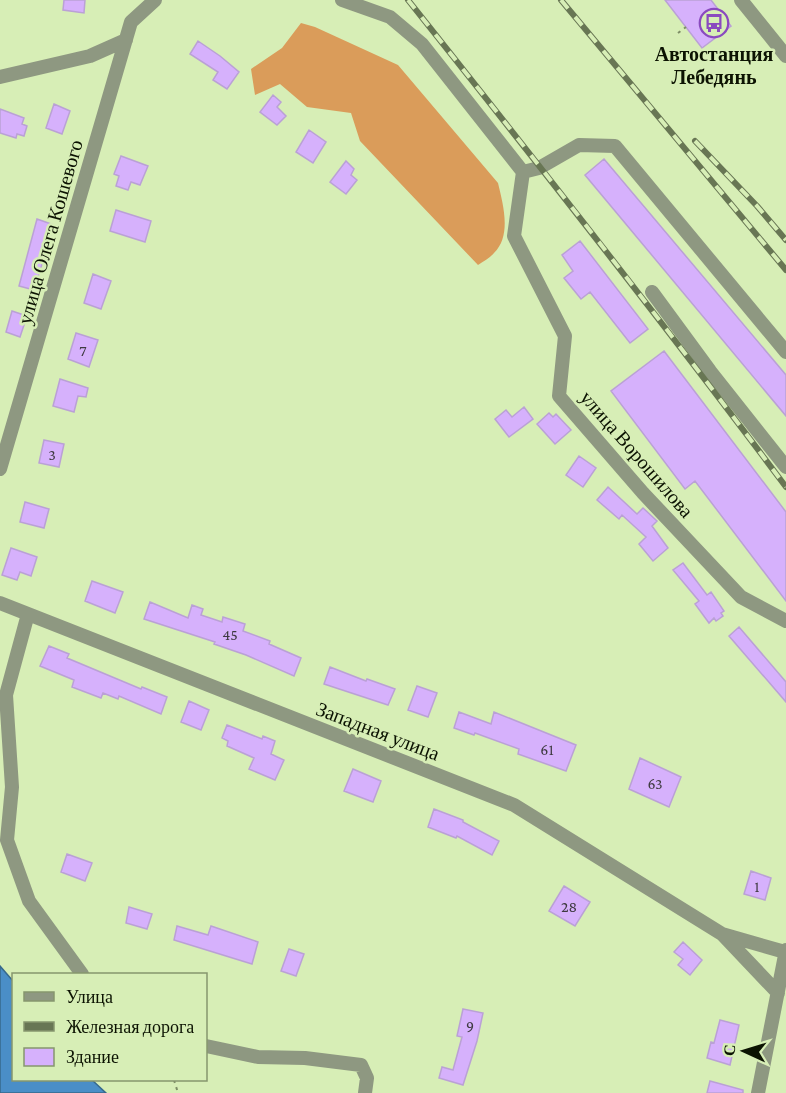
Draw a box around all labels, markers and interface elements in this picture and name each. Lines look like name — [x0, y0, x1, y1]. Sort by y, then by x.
bus stop icon: Автостанция Лебедянь — [698, 7, 730, 39]
place label: Автостанция Лебедянь — [655, 43, 773, 88]
street label: улица Олега Кошевого — [13, 137, 88, 327]
house number: 7 — [79, 342, 87, 359]
street label: улица Ворошилова — [575, 386, 698, 523]
house number: 3 — [48, 446, 56, 463]
house number: 45 — [222, 626, 238, 643]
street label: Западная улица — [313, 697, 443, 766]
house number: 61 — [540, 741, 554, 758]
house number: 63 — [647, 775, 663, 792]
house number: 1 — [754, 878, 760, 895]
house number: 28 — [561, 898, 577, 915]
legend — [12, 973, 207, 1081]
text: Улица — [66, 987, 113, 1007]
text: Железная дорога — [66, 1017, 194, 1037]
house number: 9 — [466, 1017, 474, 1034]
north arrow — [714, 1021, 774, 1081]
text: С — [721, 1044, 738, 1056]
text: Здание — [66, 1047, 119, 1067]

